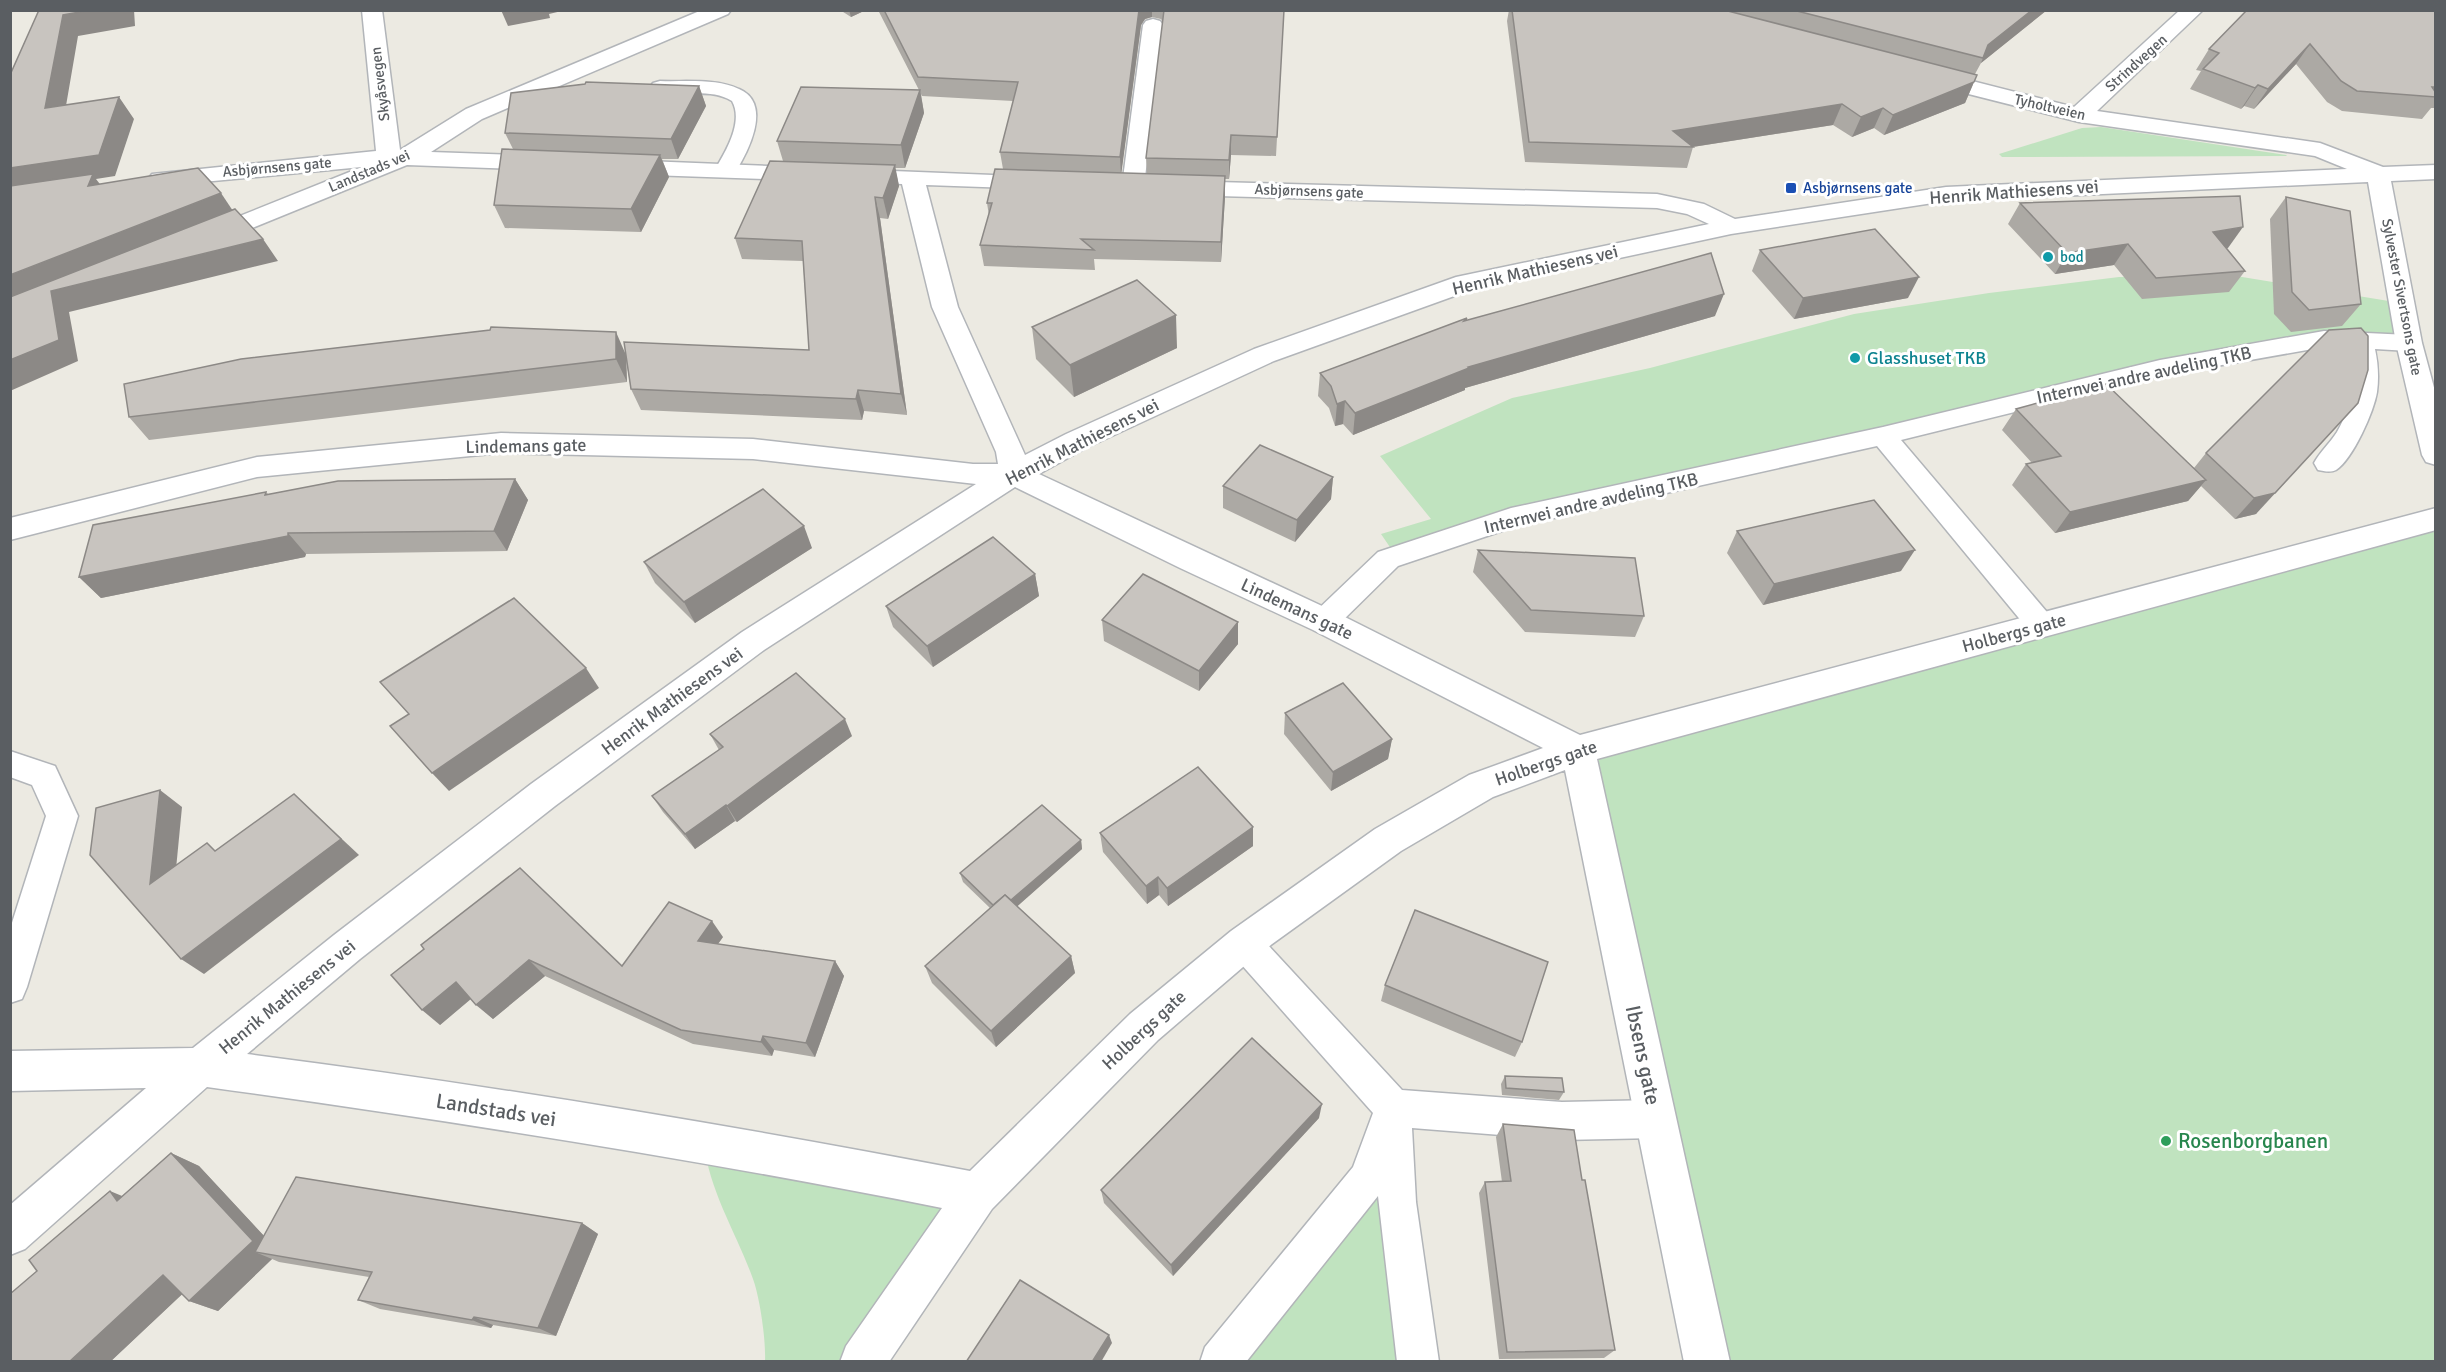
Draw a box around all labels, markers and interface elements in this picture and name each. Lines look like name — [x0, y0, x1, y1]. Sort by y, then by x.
street label: Strindvegen — [2101, 30, 2171, 96]
street label: Skyåsvegen — [367, 46, 393, 122]
street label: Tyholtveien — [2013, 90, 2087, 124]
street label: Landstads vei — [326, 146, 412, 196]
street label: Asbjørnsens gate — [222, 153, 332, 181]
street label: Henrik Mathiesens vei — [1929, 175, 2099, 209]
place label: Asbjørnsens gate — [1803, 179, 1912, 197]
street label: Asbjørnsens gate — [1254, 180, 1364, 202]
marker: Asbjørnsens gate — [1784, 181, 1798, 195]
street label: Sylvester Sivertsons gate — [2378, 217, 2426, 377]
street label: Henrik Mathiesens vei — [1450, 240, 1620, 300]
place label: bod — [2060, 248, 2084, 266]
marker: bod — [2041, 250, 2055, 264]
street label: Internvei andre avdeling TKB — [2034, 341, 2254, 409]
place label: Glasshuset TKB — [1867, 347, 1986, 369]
marker: Glasshuset TKB — [1848, 351, 1862, 365]
street label: Henrik Mathiesens vei — [1001, 394, 1163, 490]
street label: Lindemans gate — [465, 434, 587, 458]
street label: Internvei andre avdeling TKB — [1482, 468, 1700, 538]
street label: Lindemans gate — [1238, 573, 1356, 645]
street label: Holbergs gate — [1960, 609, 2068, 657]
street label: Henrik Mathiesens vei — [597, 642, 747, 760]
street label: Holbergs gate — [1492, 735, 1600, 791]
street label: Henrik Mathiesens vei — [214, 935, 360, 1059]
street label: Holbergs gate — [1097, 986, 1191, 1074]
street label: Ibsens gate — [1620, 1003, 1666, 1107]
street label: Landstads vei — [434, 1088, 558, 1132]
place label: Rosenborgbanen — [2178, 1128, 2328, 1154]
marker: Rosenborgbanen — [2159, 1134, 2173, 1148]

